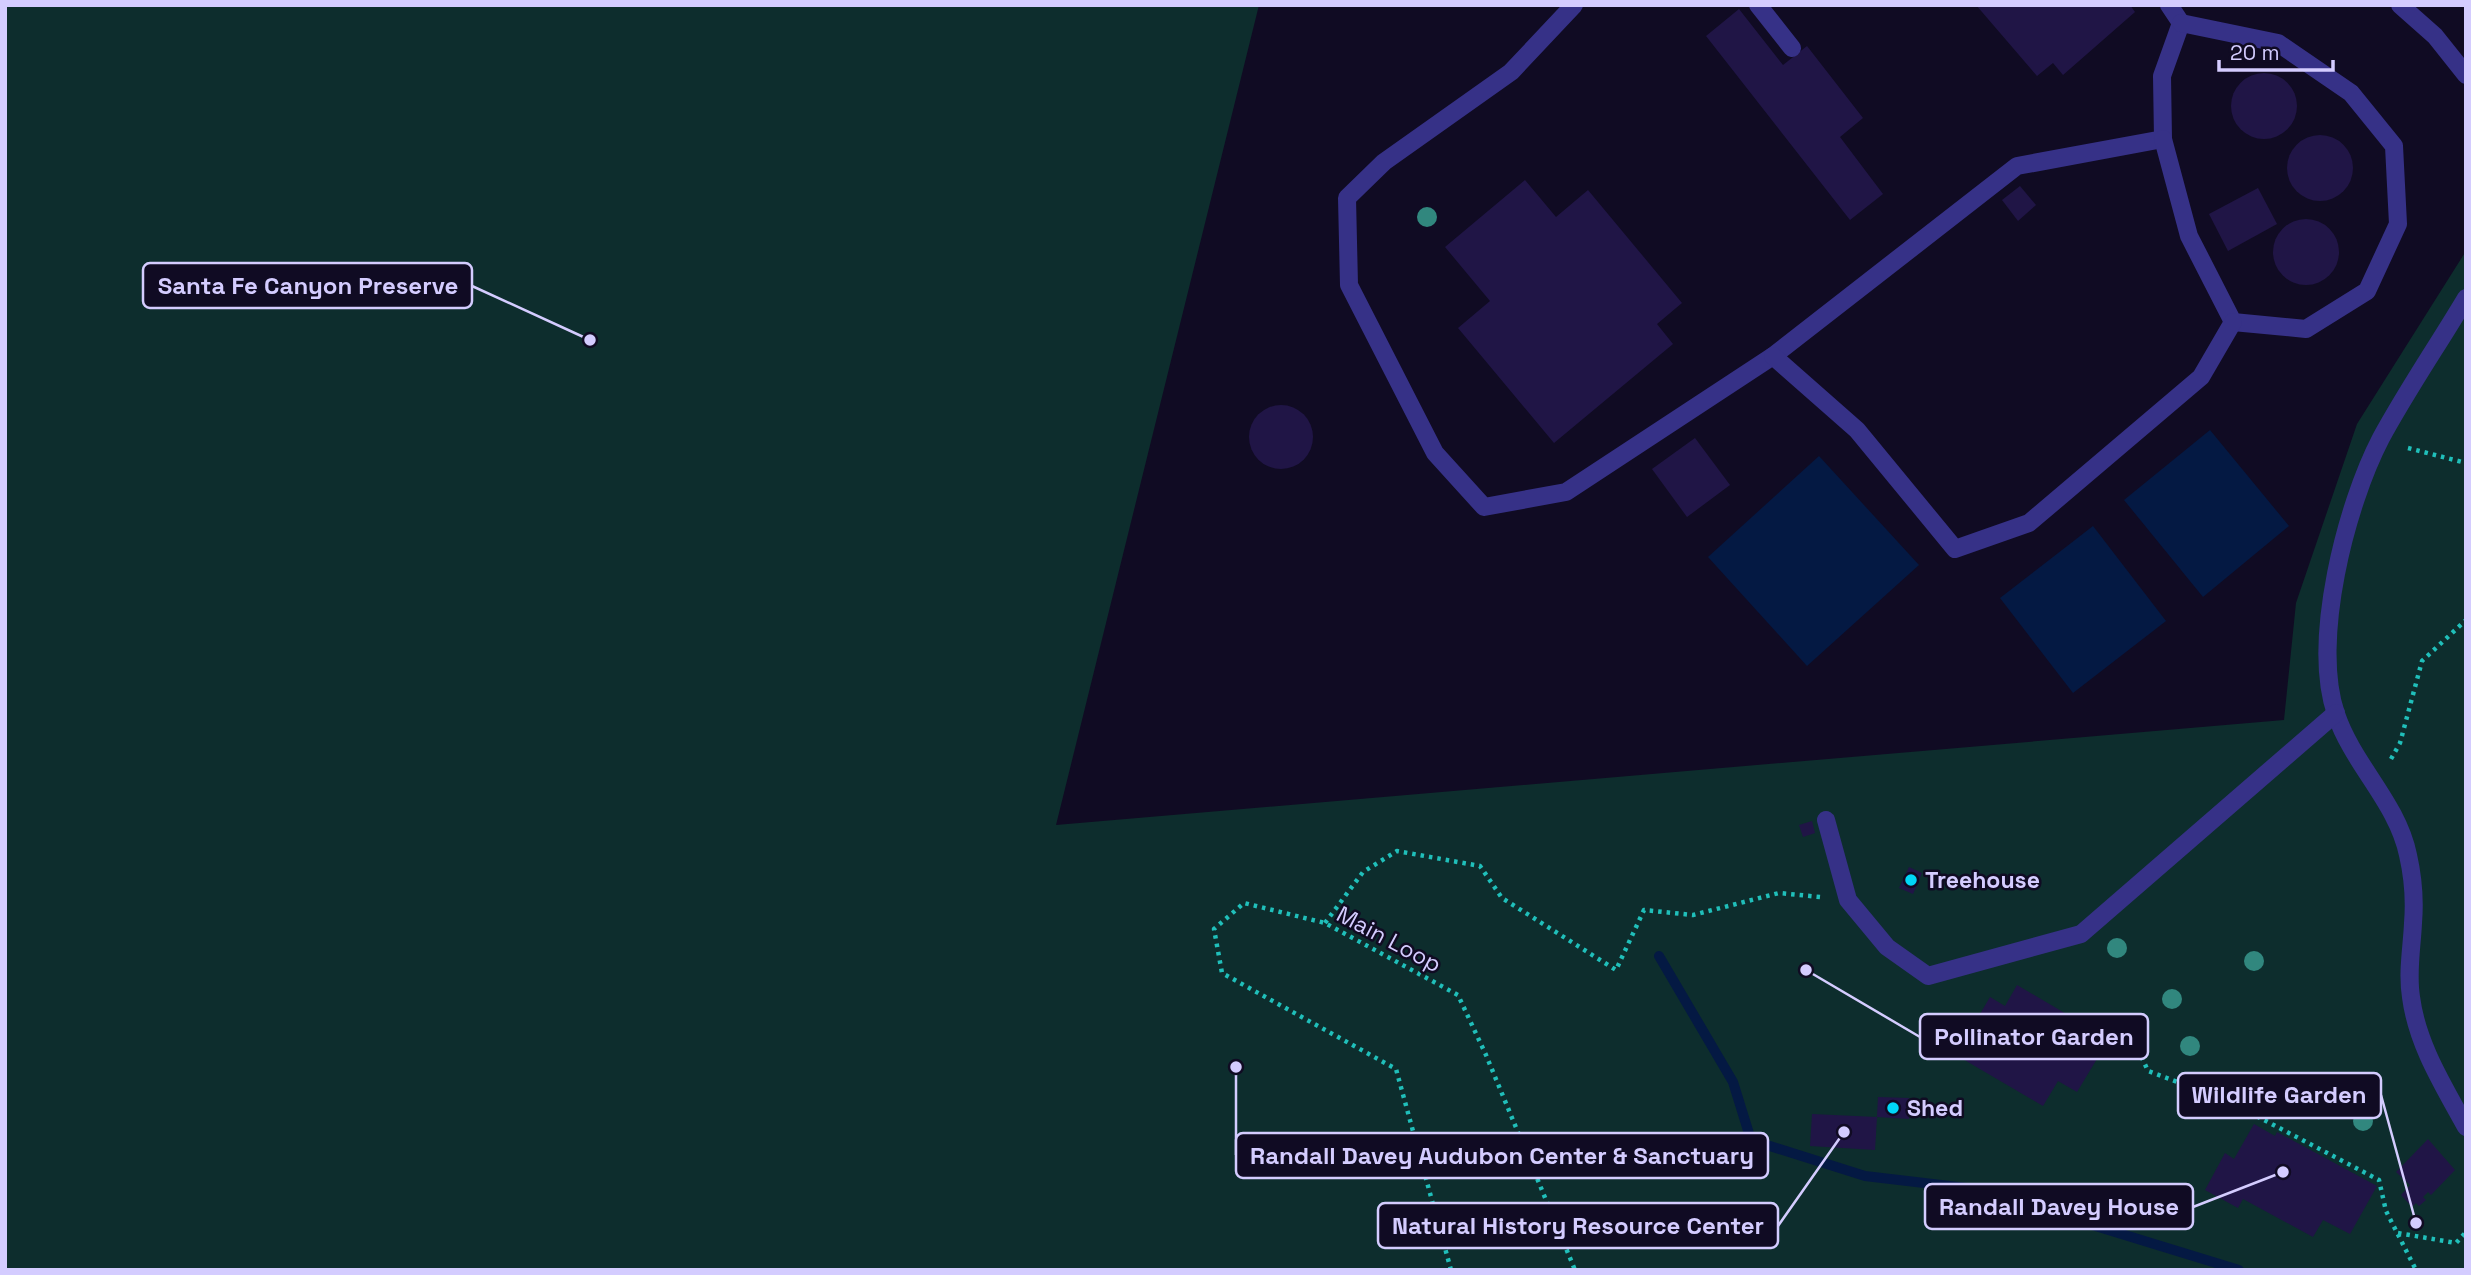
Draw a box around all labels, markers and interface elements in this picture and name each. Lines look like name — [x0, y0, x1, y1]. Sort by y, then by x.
scale bar — [2219, 28, 2333, 72]
text: 20 m — [2230, 39, 2280, 66]
callout: Santa Fe Canyon Preserve — [143, 263, 472, 308]
text: Santa Fe Canyon Preserve — [158, 270, 458, 301]
place label: Treehouse — [1925, 865, 2040, 895]
marker: Treehouse — [1903, 872, 1919, 888]
street label: Main Loop — [1331, 899, 1447, 979]
callout: Pollinator Garden — [1920, 1014, 2148, 1059]
text: Pollinator Garden — [1934, 1021, 2134, 1052]
callout: Wildlife Garden — [2178, 1073, 2381, 1118]
text: Wildlife Garden — [2191, 1079, 2367, 1110]
place label: Shed — [1907, 1093, 1963, 1123]
marker: Shed — [1885, 1100, 1901, 1116]
callout: Randall Davey Audubon Center & Sanctuary — [1236, 1133, 1768, 1178]
text: Randall Davey Audubon Center & Sanctuary — [1250, 1140, 1754, 1171]
callout: Randall Davey House — [1925, 1184, 2193, 1229]
text: Randall Davey House — [1939, 1191, 2179, 1222]
callout: Natural History Resource Center — [1378, 1203, 1778, 1248]
text: Natural History Resource Center — [1392, 1210, 1764, 1241]

